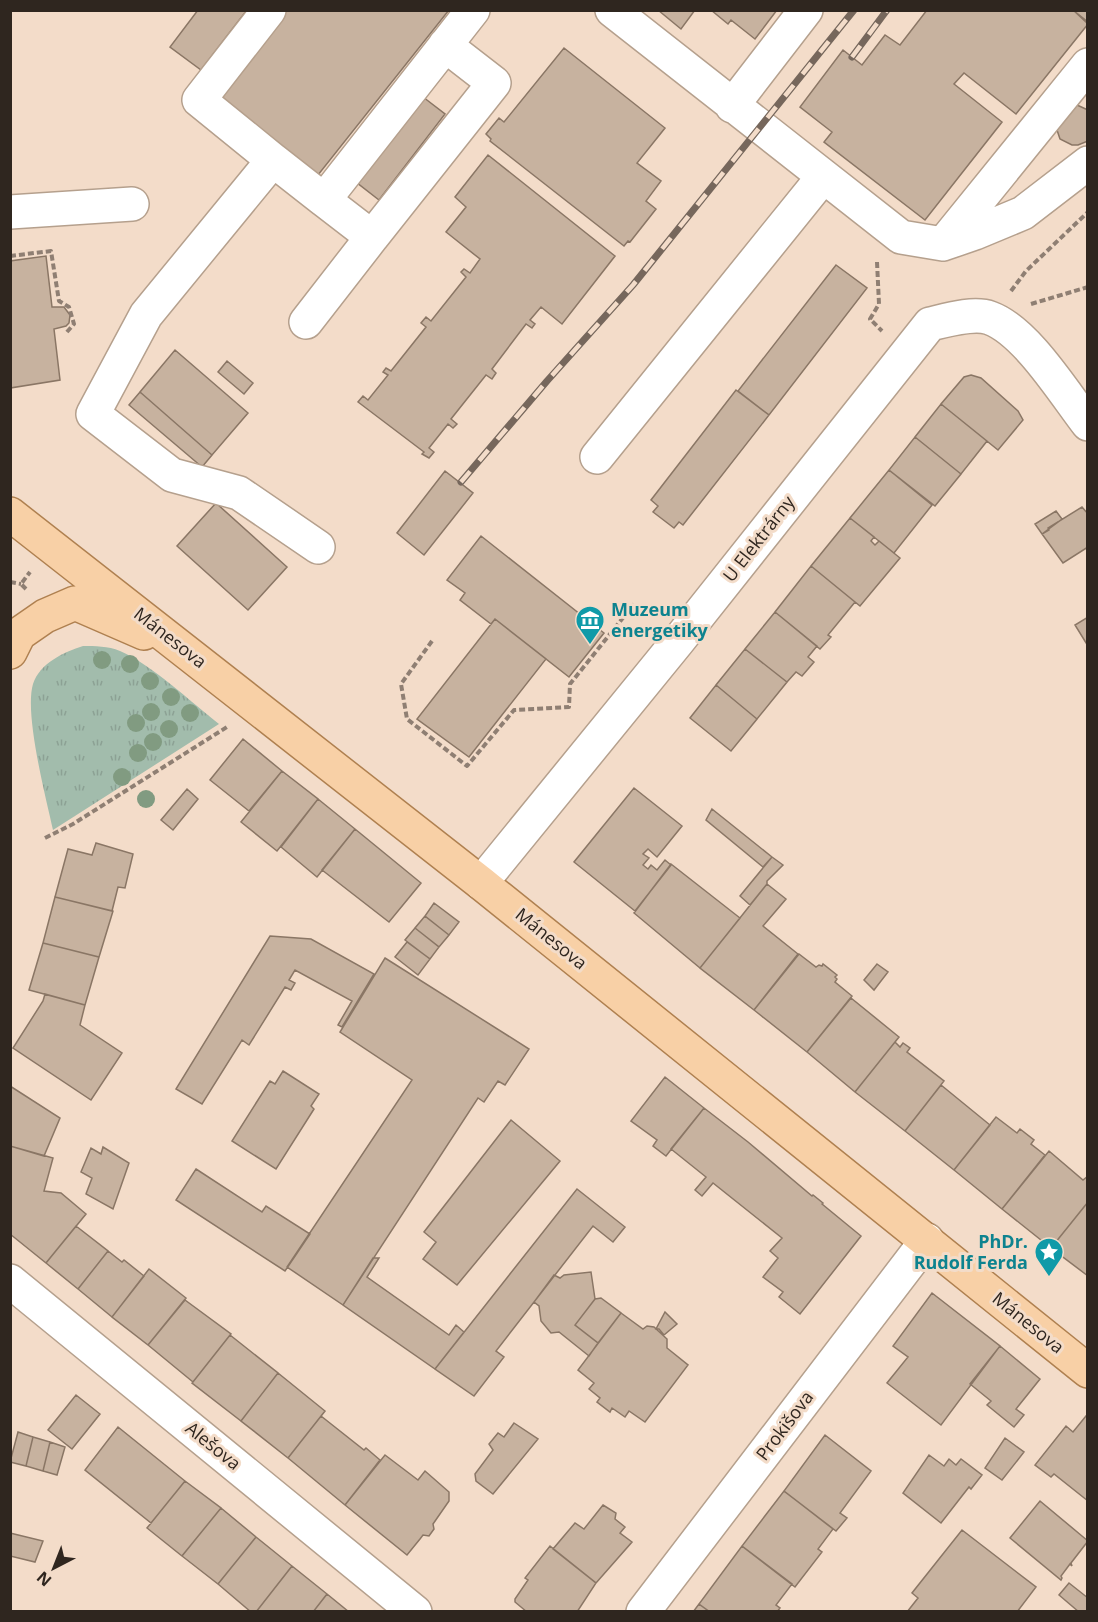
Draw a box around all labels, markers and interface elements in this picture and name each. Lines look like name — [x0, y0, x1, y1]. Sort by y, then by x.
street label: U Elektrárny — [717, 490, 800, 586]
place label: Muzeum energetiky — [611, 597, 709, 642]
street label: Mánesova — [129, 601, 212, 673]
museum icon: Muzeum energetiky — [574, 604, 606, 646]
street label: Mánesova — [511, 902, 593, 975]
place label: PhDr. Rudolf Ferda — [914, 1229, 1028, 1274]
place icon: PhDr. Rudolf Ferda — [1033, 1236, 1065, 1278]
street label: Mánesova — [988, 1286, 1070, 1359]
street label: Prokišova — [750, 1386, 818, 1465]
street label: Alešova — [181, 1416, 246, 1475]
north arrow — [24, 1538, 84, 1598]
text: N — [32, 1567, 56, 1592]

